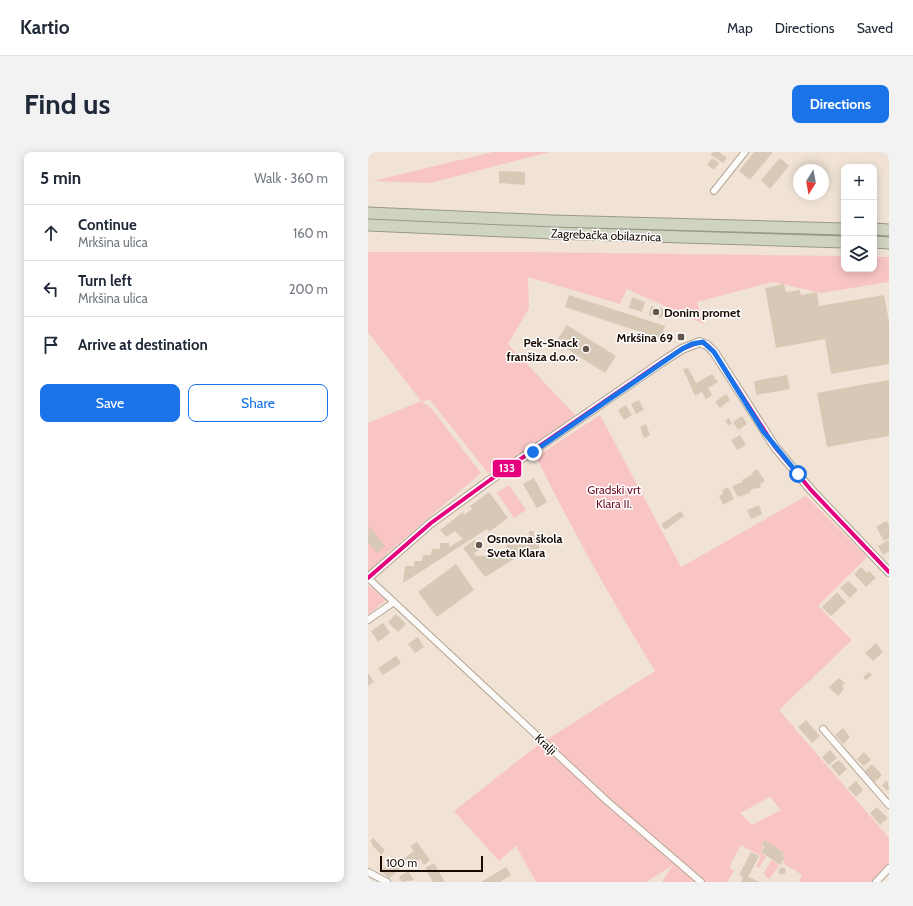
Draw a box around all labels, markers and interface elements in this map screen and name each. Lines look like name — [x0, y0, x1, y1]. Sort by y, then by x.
text: Kartio — [20, 16, 69, 39]
text: Map — [727, 19, 753, 37]
text: Directions — [775, 19, 835, 37]
text: Saved — [857, 19, 893, 37]
button: Directions — [792, 85, 889, 123]
text: Find us — [24, 87, 110, 121]
north arrow — [793, 164, 829, 200]
map controls — [841, 164, 877, 272]
button: + — [841, 164, 877, 200]
text: 5 min — [40, 168, 81, 188]
text: Walk · 360 m — [254, 170, 328, 186]
button: − — [841, 200, 877, 236]
text: Continue — [78, 216, 137, 234]
icon: ahead — [40, 222, 62, 244]
text: 160 m — [293, 225, 328, 241]
street label: Zagrebačka obilaznica — [551, 226, 662, 244]
text: Mrkšina ulica — [78, 234, 148, 250]
button: layers — [841, 236, 877, 272]
text: Turn left — [78, 272, 132, 290]
icon: left — [40, 278, 62, 300]
text: 200 m — [289, 281, 328, 297]
text: Mrkšina ulica — [78, 290, 148, 306]
place label: Donim promet — [664, 305, 740, 320]
marker: Donim promet — [651, 307, 661, 317]
place label: Mrkšina 69 — [617, 330, 673, 345]
marker: Mrkšina 69 — [676, 332, 686, 342]
icon: arrive — [40, 334, 62, 356]
place label: Pek-Snack franšiza d.o.o. — [507, 335, 578, 364]
text: Arrive at destination — [78, 336, 208, 354]
marker: Pek-Snack franšiza d.o.o. — [581, 344, 591, 354]
button: Save — [40, 384, 180, 422]
button: Share — [188, 384, 328, 422]
route end — [524, 443, 542, 461]
line badge: 133 — [492, 459, 522, 478]
text: 133 — [499, 461, 515, 475]
route start — [789, 465, 807, 483]
park label: Gradski vrt Klara II. — [587, 482, 641, 511]
place label: Osnovna škola Sveta Klara — [487, 531, 562, 560]
marker: Osnovna škola Sveta Klara — [474, 540, 484, 550]
street label: Kralji — [532, 730, 560, 758]
scale bar — [380, 854, 483, 873]
text: 100 m — [386, 856, 417, 870]

